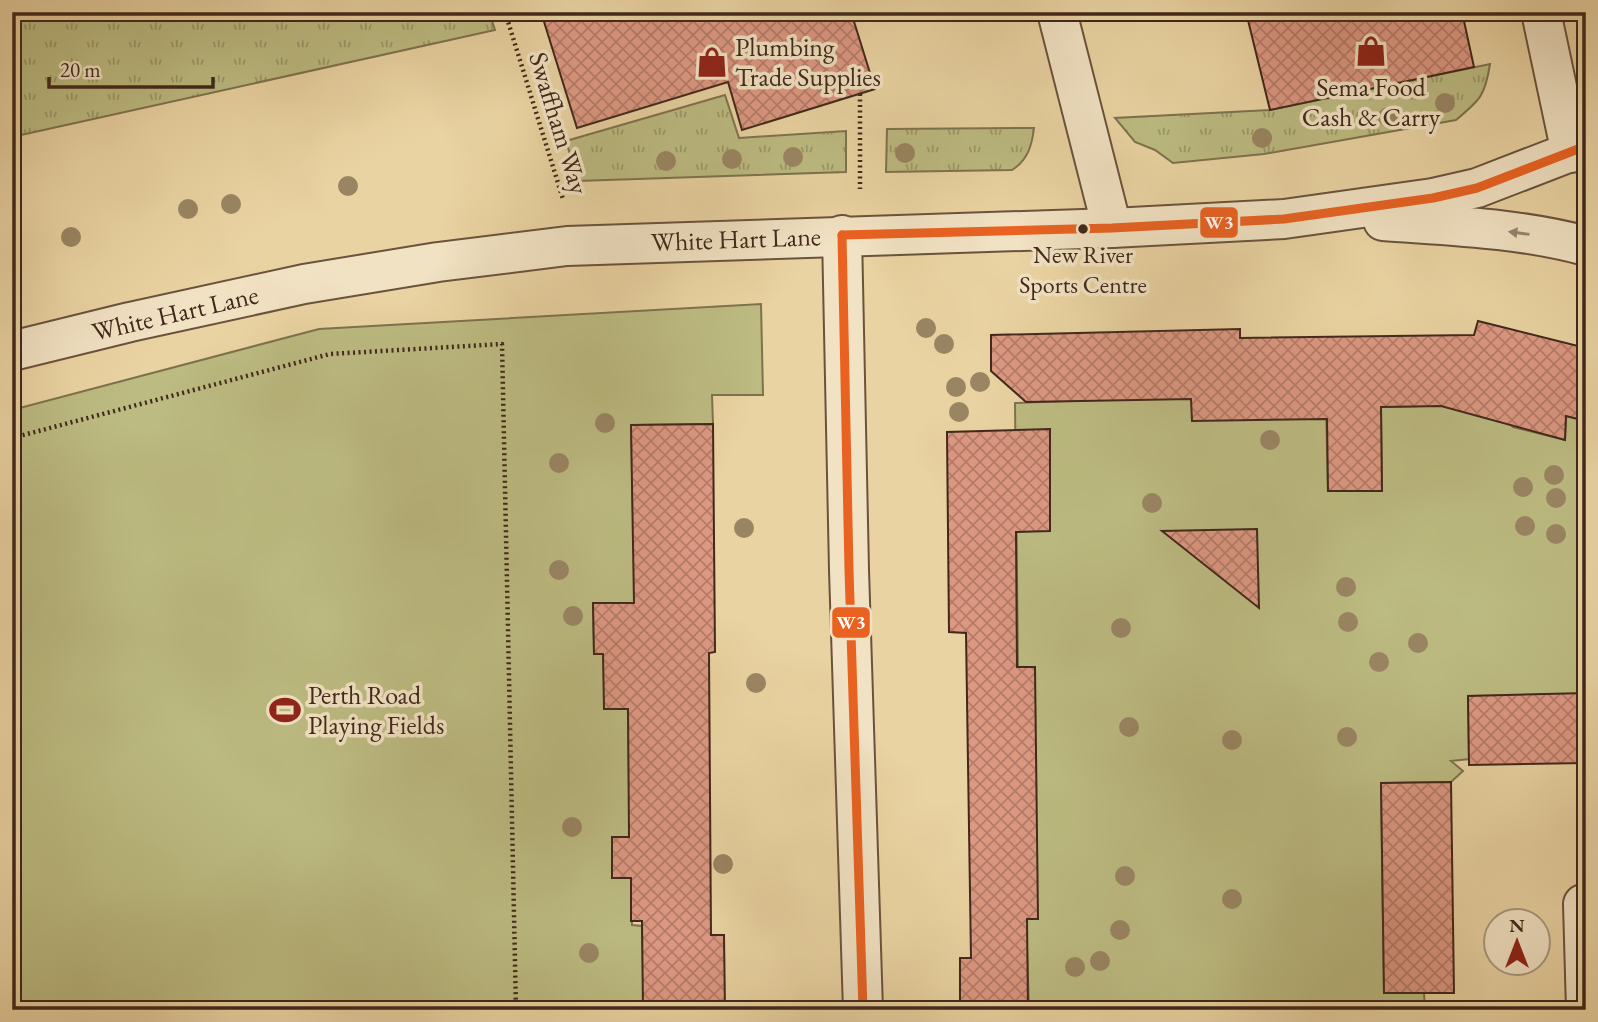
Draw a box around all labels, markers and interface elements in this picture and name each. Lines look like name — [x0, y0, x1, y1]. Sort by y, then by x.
place label: Plumbing Trade Supplies — [735, 30, 881, 94]
shop icon: Sema Food Cash & Carry — [1354, 34, 1388, 68]
shop icon: Plumbing Trade Supplies — [695, 45, 729, 79]
scale bar — [49, 46, 214, 90]
street label: Swaffham Way — [521, 48, 597, 199]
text: 20 m — [60, 56, 101, 83]
place label: Sema Food Cash & Carry — [1302, 70, 1441, 134]
line badge: W3 — [1199, 206, 1239, 239]
text: W3 — [1204, 210, 1234, 235]
street label: White Hart Lane — [650, 219, 822, 259]
marker: New River Sports Centre — [1076, 222, 1090, 236]
one-way arrow — [1508, 227, 1530, 238]
place label: New River Sports Centre — [1019, 239, 1147, 300]
street label: White Hart Lane — [88, 277, 262, 349]
line badge: W3 — [831, 606, 871, 639]
text: W3 — [836, 610, 866, 635]
place label: Perth Road Playing Fields — [308, 678, 444, 742]
sports icon: Perth Road Playing Fields — [268, 693, 302, 727]
north arrow — [1482, 906, 1552, 976]
text: N — [1509, 913, 1525, 938]

